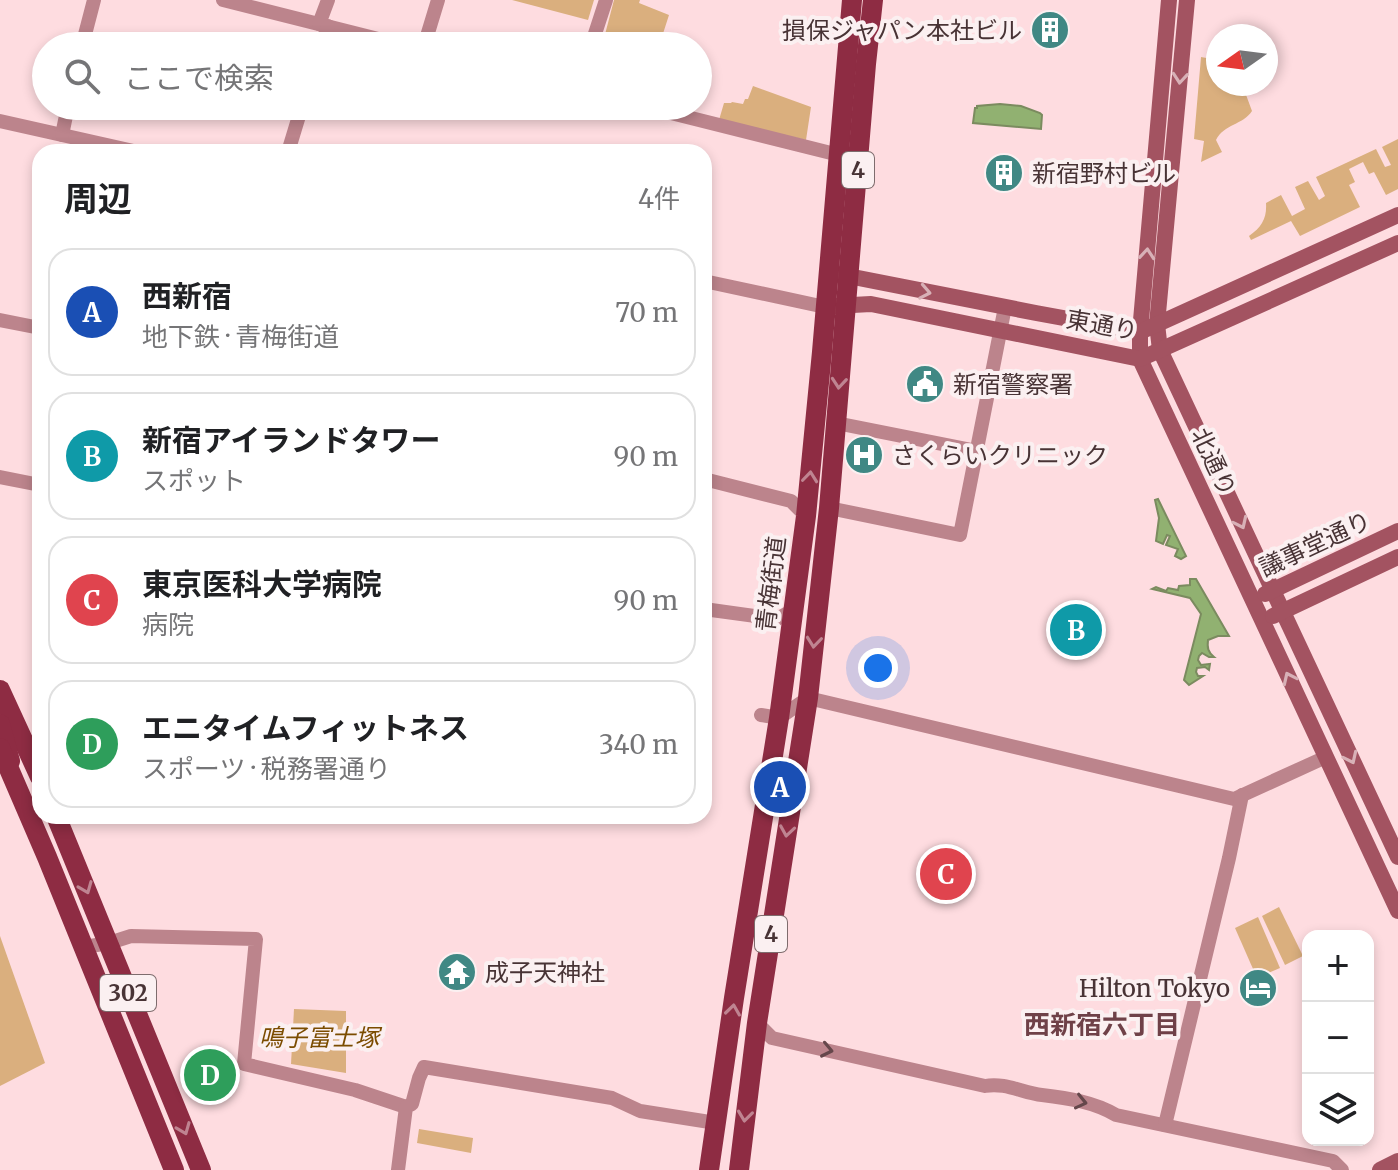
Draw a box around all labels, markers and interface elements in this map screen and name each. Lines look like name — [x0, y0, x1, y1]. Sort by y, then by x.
building icon: 損保ジャパン本社ビル — [1029, 9, 1071, 51]
place label: 損保ジャパン本社ビル — [782, 15, 1022, 46]
north arrow — [1206, 24, 1278, 96]
search box — [32, 32, 712, 120]
icon: search — [60, 54, 104, 98]
text: ここで検索 — [124, 59, 274, 97]
one-way arrow — [1171, 72, 1188, 85]
road number: 4 — [842, 152, 874, 188]
building icon: 新宿野村ビル — [983, 152, 1025, 194]
place label: 新宿野村ビル — [1032, 158, 1176, 189]
text: 周辺 — [64, 178, 132, 220]
text: 4件 — [638, 182, 680, 215]
one-way arrow — [1138, 247, 1155, 260]
text: 西新宿 — [142, 277, 232, 315]
one-way arrow — [919, 282, 932, 299]
text: A — [83, 296, 101, 329]
text: 70 m — [615, 296, 678, 329]
street label: 東通り — [1064, 303, 1140, 347]
text: 地下鉄 · 青梅街道 — [142, 320, 339, 353]
public building icon: 新宿警察署 — [904, 363, 946, 405]
place label: 新宿警察署 — [953, 369, 1073, 400]
one-way arrow — [831, 377, 848, 390]
text: 新宿アイランドタワー — [142, 421, 441, 459]
street label: 北通り — [1185, 423, 1243, 501]
hospital icon: さくらいクリニック — [843, 434, 885, 476]
text: B — [83, 440, 101, 473]
text: 90 m — [614, 440, 678, 473]
place label: さくらいクリニック — [892, 440, 1108, 471]
text: スポット — [142, 464, 246, 497]
one-way arrow — [802, 470, 819, 483]
street label: 議事堂通り — [1254, 505, 1376, 583]
one-way arrow — [1231, 514, 1247, 529]
street label: 青梅街道 — [750, 534, 792, 634]
text: 東京医科大学病院 — [142, 565, 382, 603]
text: C — [83, 584, 101, 617]
text: 90 m — [614, 584, 678, 617]
pin: B — [1050, 600, 1102, 660]
text: 病院 — [142, 608, 194, 641]
one-way arrow — [806, 636, 823, 649]
your location — [858, 648, 898, 688]
one-way arrow — [1283, 672, 1299, 686]
text: エニタイムフィットネス — [142, 709, 469, 747]
text: D — [82, 728, 102, 761]
text: 340 m — [599, 728, 678, 761]
one-way arrow — [1341, 750, 1357, 764]
text: スポーツ · 税務署通り — [142, 752, 391, 785]
pin: A — [754, 757, 806, 817]
one-way arrow — [780, 824, 797, 838]
pin: C — [920, 844, 972, 904]
one-way arrow — [76, 880, 93, 894]
road number: 4 — [755, 916, 787, 952]
map controls — [1302, 930, 1374, 1146]
button: + — [1302, 930, 1374, 1002]
temple icon: 成子天神社 — [436, 951, 478, 993]
place label: 成子天神社 — [485, 957, 605, 988]
hotel icon: Hilton Tokyo — [1237, 967, 1279, 1009]
place label: Hilton Tokyo — [1079, 973, 1230, 1004]
road number: 302 — [100, 975, 156, 1011]
button: − — [1302, 1002, 1374, 1074]
one-way arrow — [724, 1003, 741, 1017]
district label: 西新宿六丁目 — [1024, 1008, 1180, 1041]
park label: 鳴子富士塚 — [259, 1022, 383, 1053]
one-way arrow — [820, 1041, 834, 1058]
pin: D — [184, 1045, 236, 1105]
button: layers — [1302, 1074, 1374, 1146]
one-way arrow — [1073, 1092, 1087, 1109]
one-way arrow — [737, 1109, 754, 1122]
one-way arrow — [174, 1121, 191, 1135]

